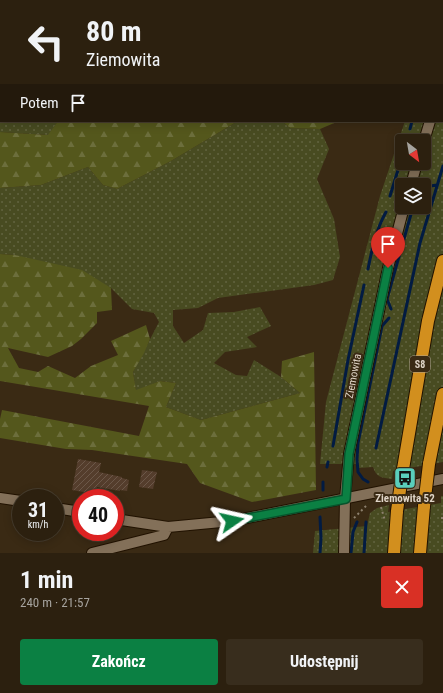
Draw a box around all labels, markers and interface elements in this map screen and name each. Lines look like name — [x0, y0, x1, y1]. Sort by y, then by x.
text: 80 m — [86, 15, 142, 48]
icon: left — [20, 16, 72, 68]
text: Ziemowita — [86, 49, 160, 70]
icon: arrive — [67, 92, 89, 114]
text: Potem — [20, 94, 59, 112]
north arrow — [395, 134, 431, 170]
map controls — [395, 134, 431, 214]
button: layers — [395, 178, 431, 214]
pin — [371, 227, 405, 268]
icon: arrive — [377, 233, 399, 255]
street label: Ziemowita — [343, 353, 364, 400]
road number: S8 — [410, 356, 430, 372]
bus stop icon: Ziemowita 52 — [392, 465, 418, 491]
speed limit sign: 40 — [72, 489, 124, 541]
place label: Ziemowita 52 — [375, 492, 435, 505]
text: 31 — [28, 498, 48, 522]
position arrow — [211, 500, 253, 542]
text: km/h — [28, 519, 48, 530]
text: 1 min — [20, 566, 73, 594]
button: close — [381, 566, 423, 608]
text: 240 m · 21:57 — [20, 595, 90, 610]
button: Zakończ — [20, 639, 218, 685]
button: Udostępnij — [226, 639, 423, 685]

